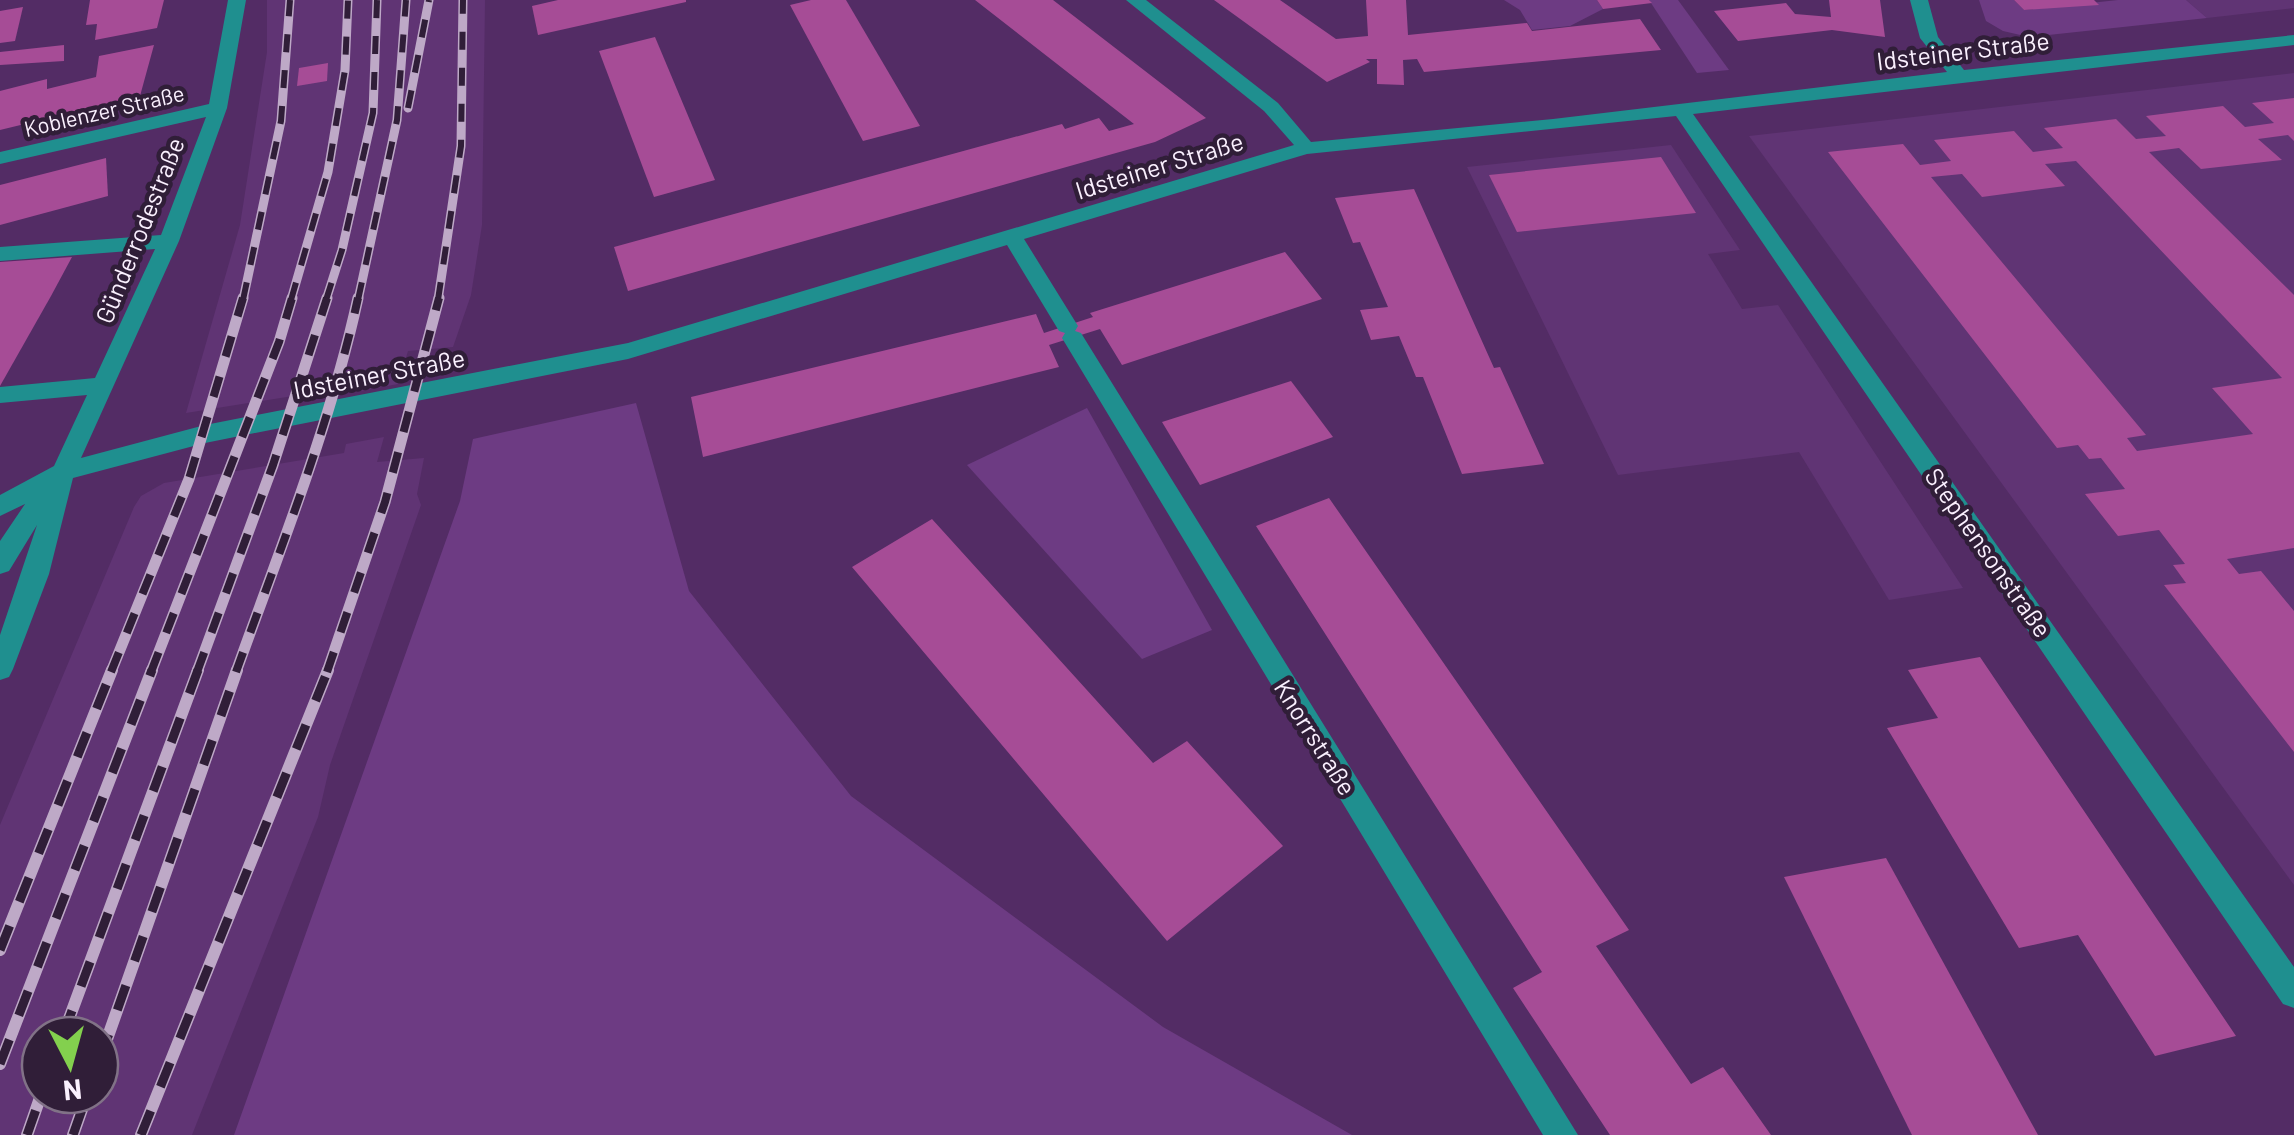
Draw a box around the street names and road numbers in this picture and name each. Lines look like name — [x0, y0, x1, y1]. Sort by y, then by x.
street label: Idsteiner Straße — [1875, 25, 2051, 75]
street label: Koblenzer Straße — [21, 79, 187, 141]
street label: Idsteiner Straße — [1071, 125, 1247, 205]
street label: Günderrodestraße — [88, 133, 190, 327]
street label: Idsteiner Straße — [291, 342, 467, 404]
street label: Stephensonstraße — [1919, 462, 2059, 642]
street label: Knorrstraße — [1269, 674, 1363, 800]

